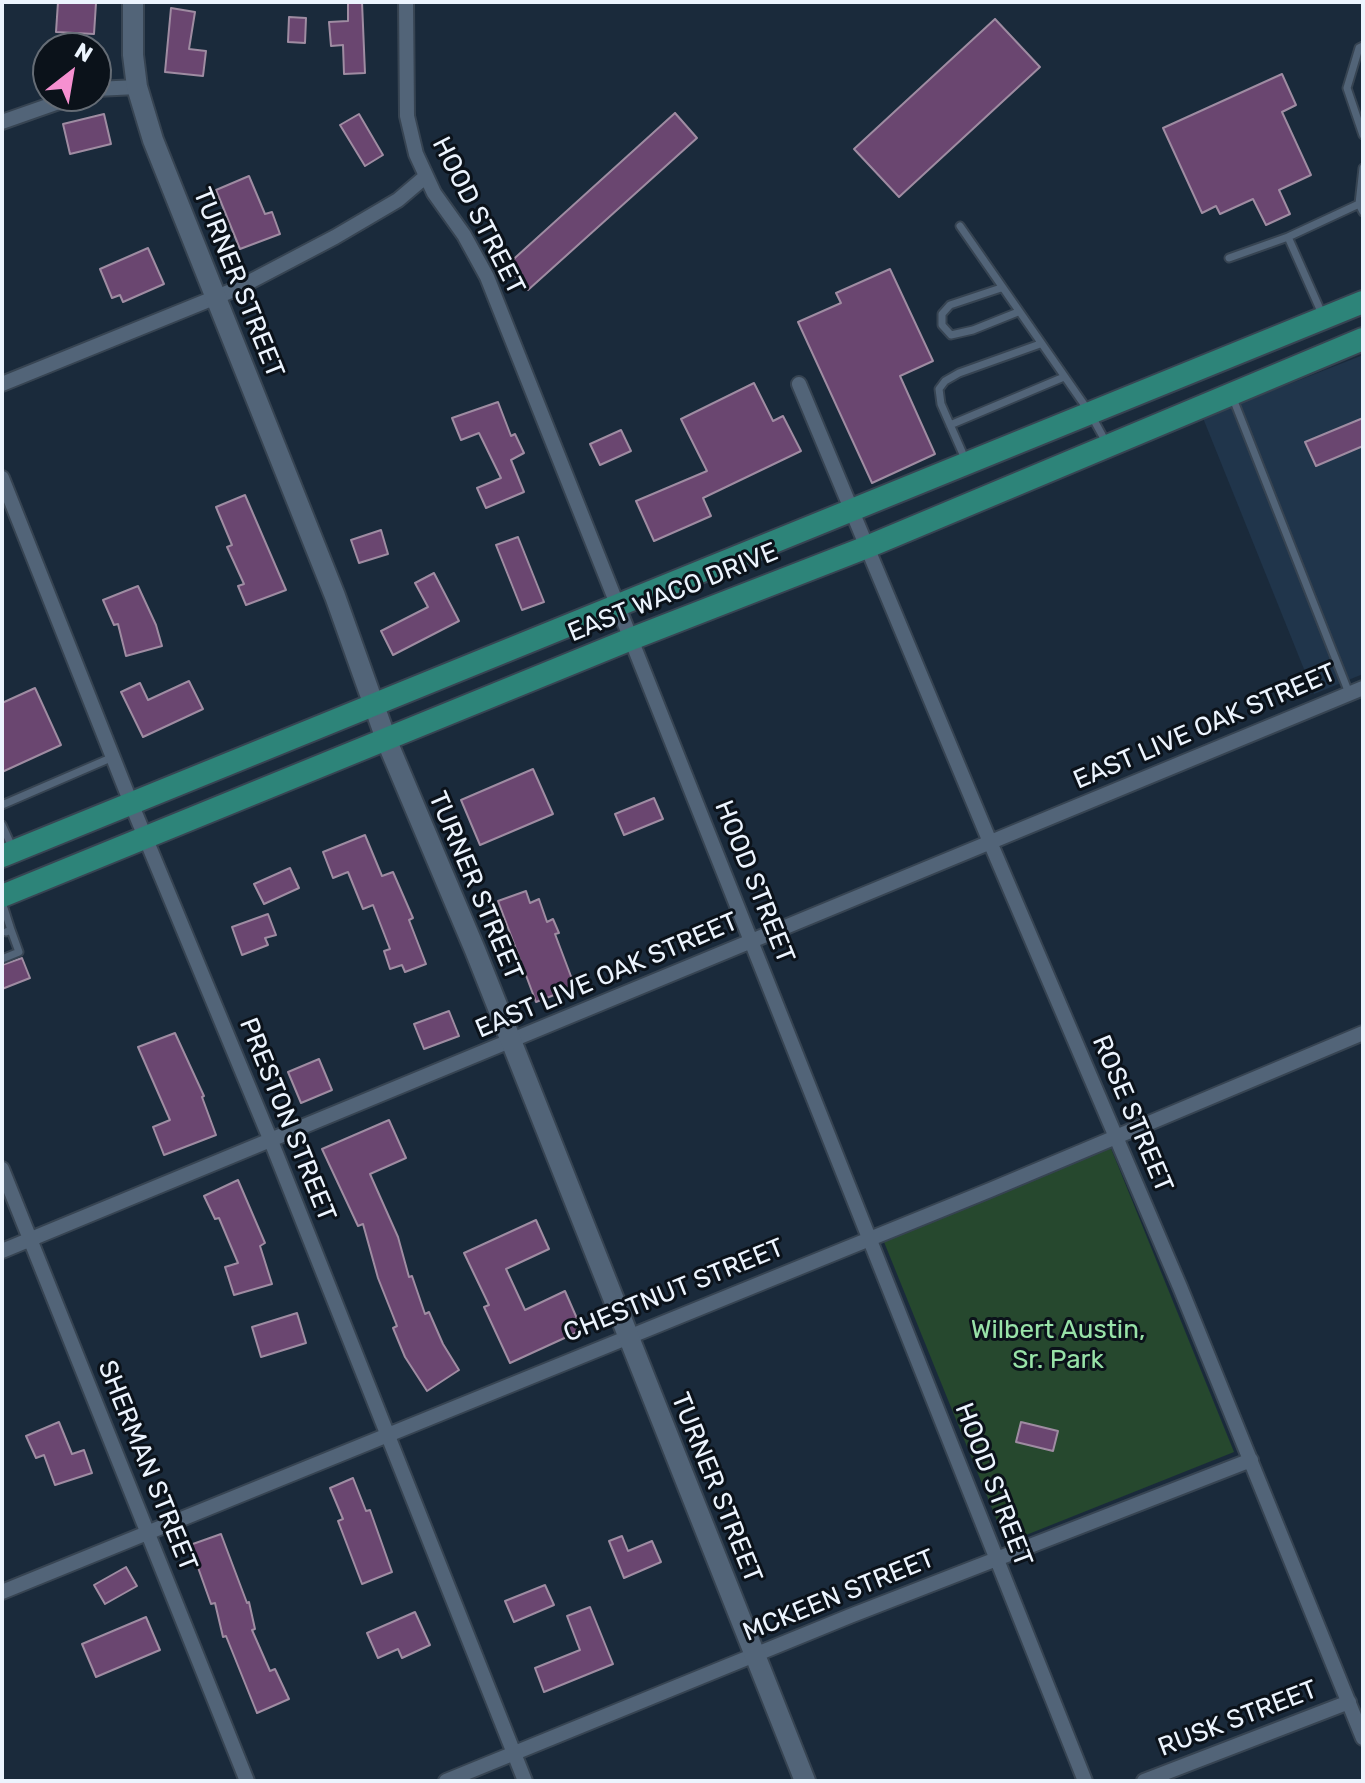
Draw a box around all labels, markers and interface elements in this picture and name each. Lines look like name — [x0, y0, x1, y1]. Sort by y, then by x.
north arrow — [32, 32, 112, 112]
text: N — [70, 37, 97, 68]
street label: HOOD STREET — [425, 132, 531, 300]
street label: TURNER STREET — [186, 183, 290, 383]
street label: EAST WACO DRIVE — [563, 537, 783, 649]
street label: EAST LIVE OAK STREET — [1069, 657, 1341, 797]
street label: TURNER STREET — [421, 787, 529, 985]
street label: HOOD STREET — [707, 796, 801, 968]
street label: EAST LIVE OAK STREET — [471, 906, 743, 1046]
street label: PRESTON STREET — [232, 1014, 342, 1226]
street label: ROSE STREET — [1085, 1031, 1179, 1197]
street label: CHESTNUT STREET — [559, 1233, 789, 1349]
park label: Wilbert Austin, Sr. Park — [971, 1314, 1145, 1376]
street label: SHERMAN STREET — [90, 1356, 204, 1576]
street label: TURNER STREET — [664, 1388, 768, 1588]
street label: HOOD STREET — [947, 1399, 1039, 1571]
street label: MCKEEN STREET — [739, 1543, 939, 1649]
street label: RUSK STREET — [1154, 1674, 1322, 1764]

